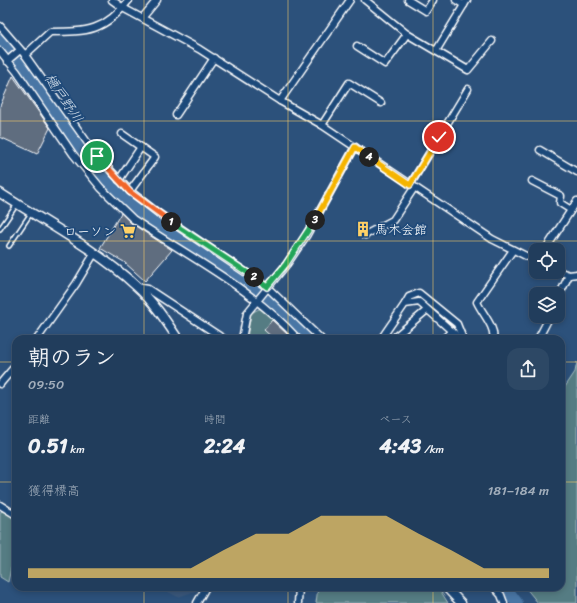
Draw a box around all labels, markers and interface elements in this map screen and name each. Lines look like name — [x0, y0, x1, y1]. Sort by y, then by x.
water label: 樋戸野川 — [38, 68, 90, 128]
pin — [422, 120, 456, 154]
icon: check — [428, 126, 450, 148]
pin — [80, 139, 114, 173]
icon: arrive — [86, 145, 108, 167]
pin: 4 — [359, 147, 379, 167]
text: 4 — [366, 147, 372, 166]
pin: 3 — [305, 210, 325, 230]
text: 3 — [312, 210, 318, 229]
pin: 1 — [161, 212, 181, 232]
text: 1 — [169, 212, 173, 231]
place label: 馬木会館 — [375, 218, 427, 241]
place label: ローソン — [64, 220, 116, 243]
building icon: 馬木会館 — [354, 220, 372, 238]
supermarket icon: ローソン — [119, 222, 137, 240]
map controls — [529, 243, 565, 323]
button: locate — [529, 243, 565, 279]
pin: 2 — [244, 267, 264, 287]
text: 2 — [251, 267, 257, 286]
button: layers — [529, 287, 565, 323]
text: 朝のラン — [28, 338, 116, 377]
button: share — [507, 348, 549, 390]
text: 09:50 — [28, 373, 64, 396]
text: 距離 — [28, 410, 50, 429]
text: 時間 — [204, 410, 226, 429]
text: ペース — [379, 410, 412, 429]
text: 0.51 — [28, 429, 67, 464]
text: 2:24 — [204, 429, 245, 464]
text: 4:43 — [379, 429, 421, 464]
text: km — [67, 440, 85, 459]
text: /km — [421, 440, 444, 459]
text: 獲得標高 — [28, 479, 80, 502]
text: 181–184 m — [488, 479, 549, 502]

